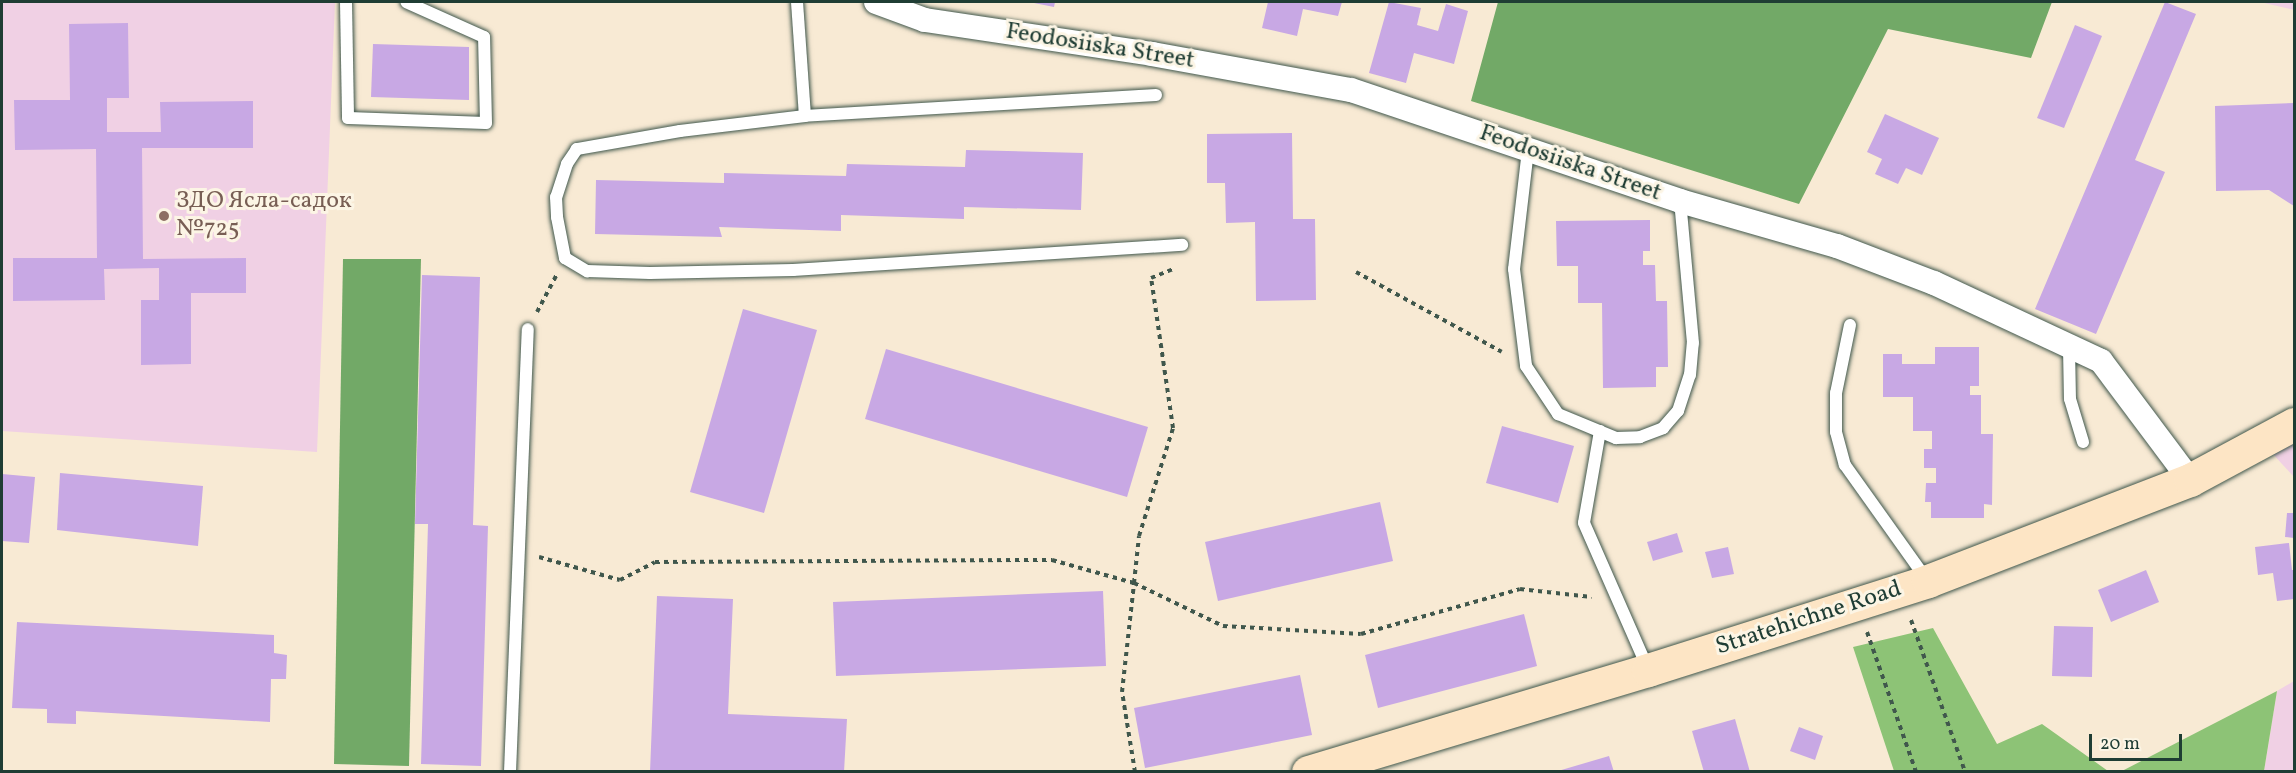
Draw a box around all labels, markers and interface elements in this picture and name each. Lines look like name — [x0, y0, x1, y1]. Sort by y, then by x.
street label: Feodosiiska Street — [1004, 18, 1196, 76]
street label: Feodosiiska Street — [1475, 119, 1665, 209]
place label: ЗДО Ясла-садок №725 — [176, 188, 352, 244]
marker: ЗДО Ясла-садок №725 — [157, 209, 171, 223]
street label: Stratehichne Road — [1713, 575, 1905, 663]
scale bar — [2092, 722, 2185, 760]
text: 20 m — [2100, 732, 2140, 757]

